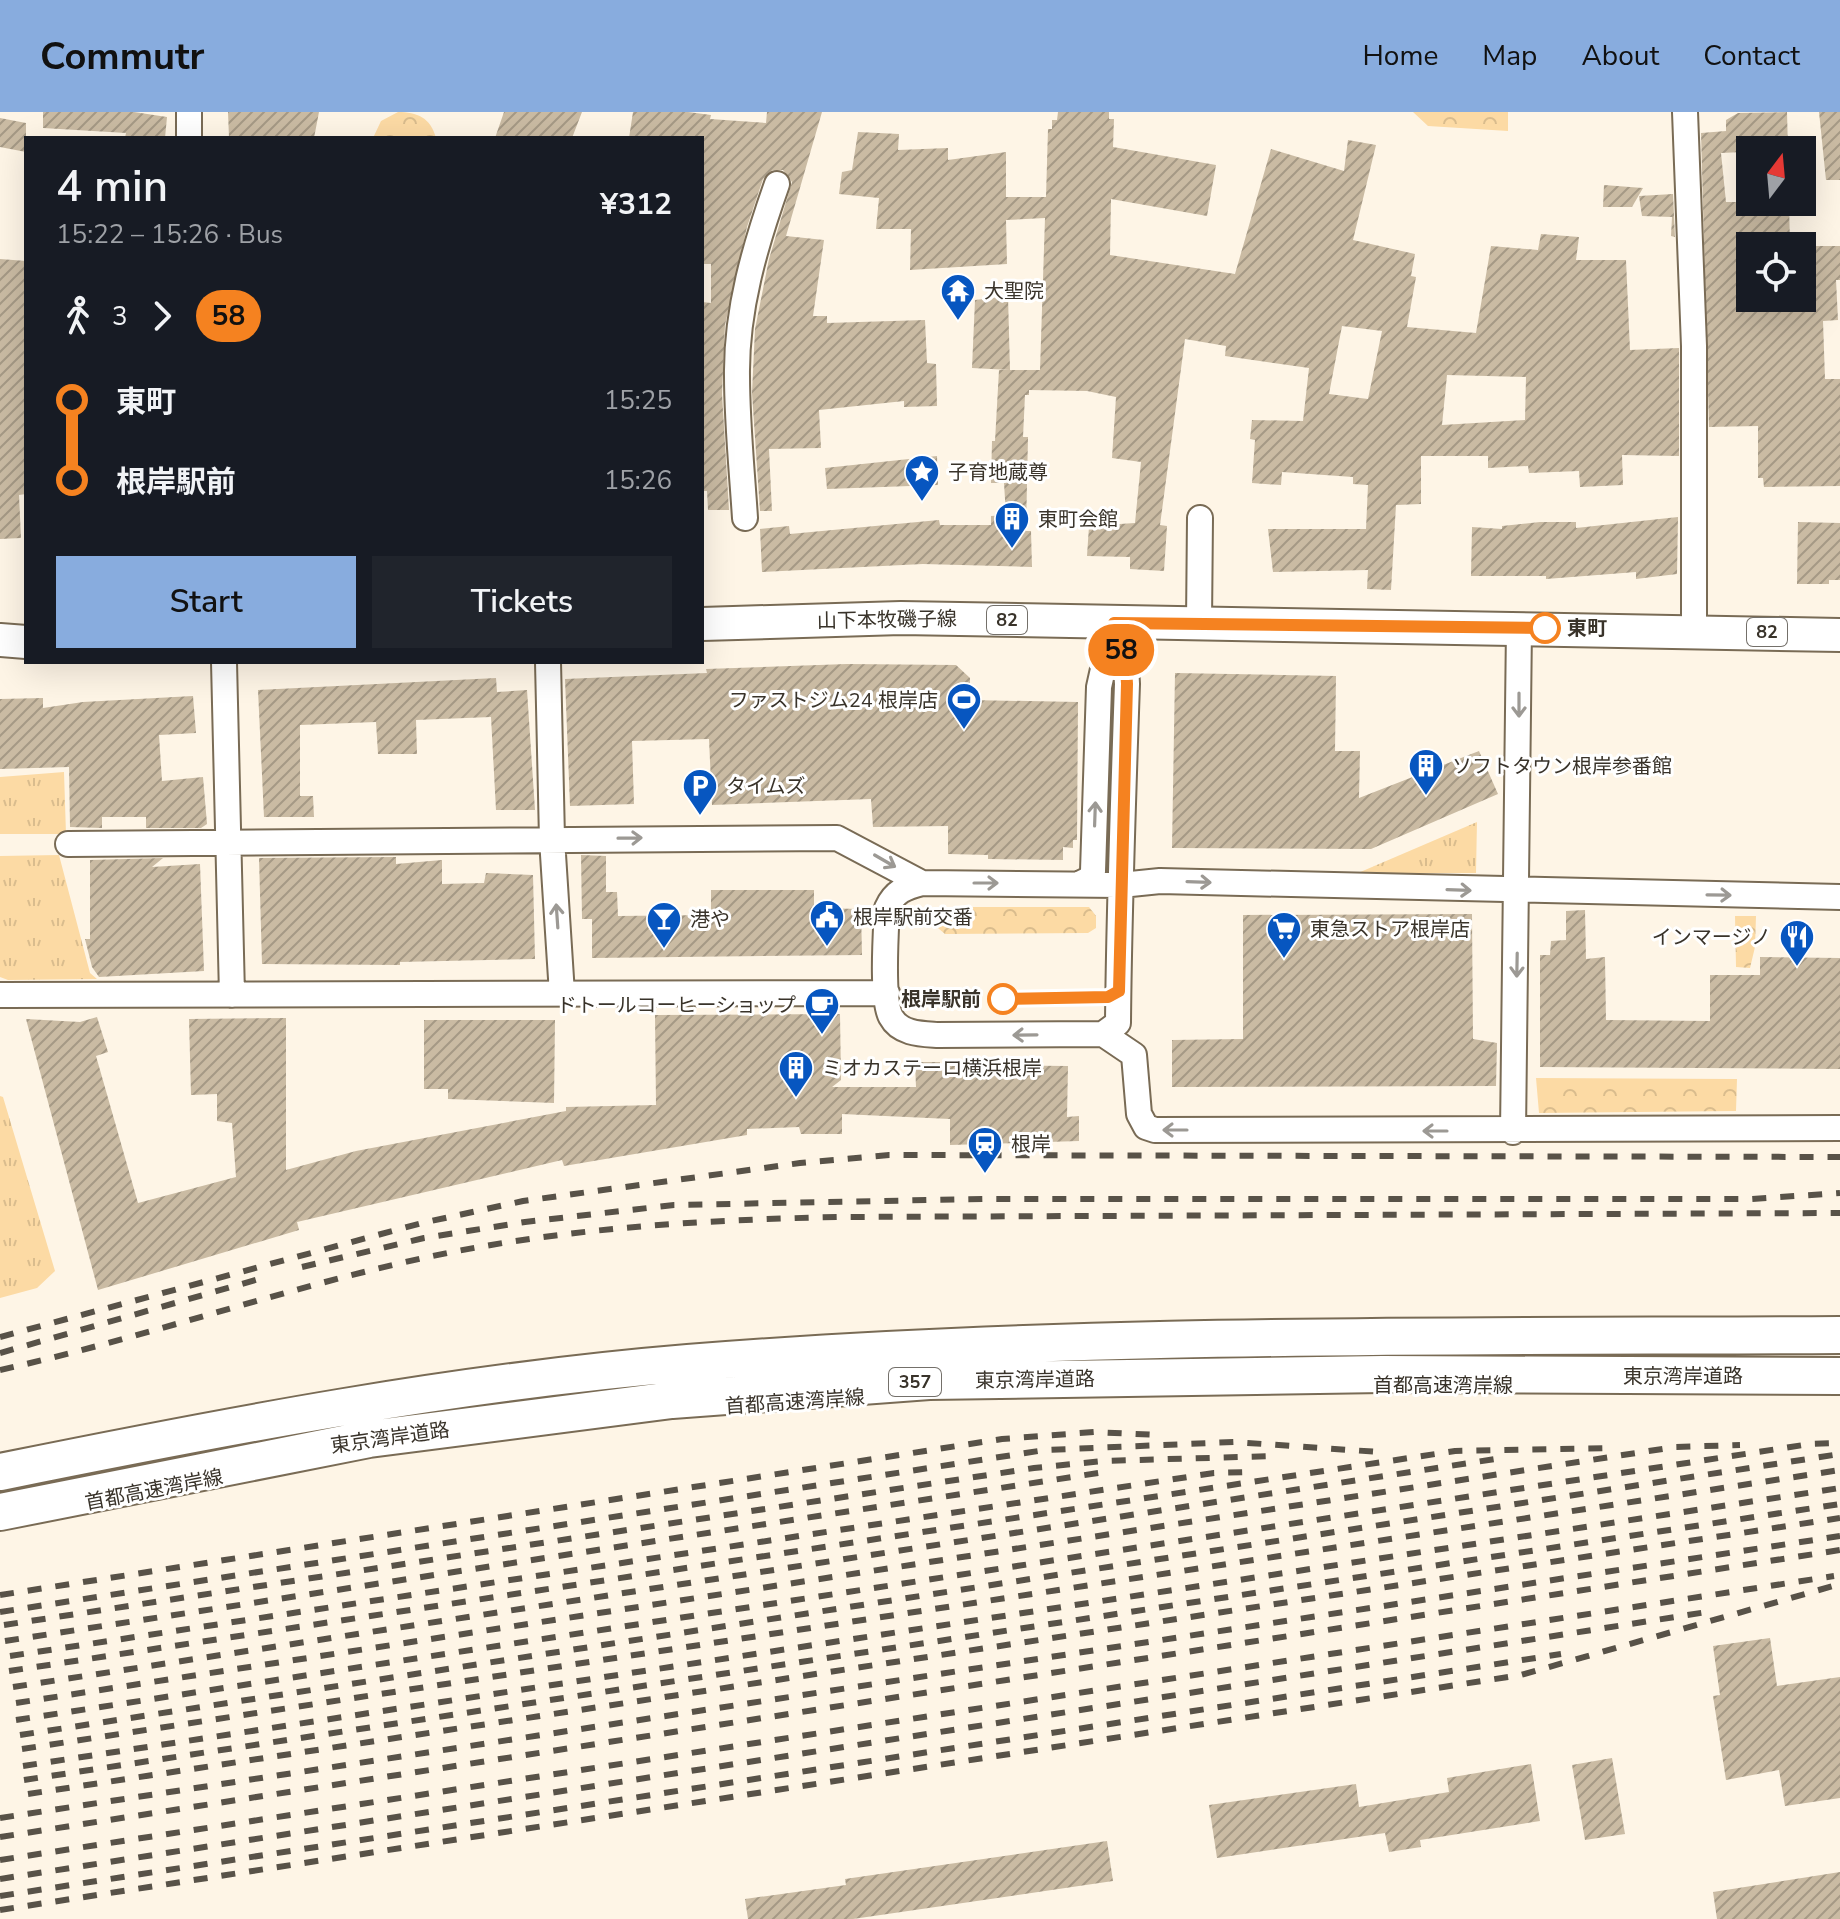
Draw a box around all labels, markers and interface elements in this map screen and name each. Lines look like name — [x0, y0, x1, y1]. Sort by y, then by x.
text: Commutr — [40, 31, 205, 82]
text: Home — [1363, 37, 1438, 75]
text: Map — [1482, 37, 1537, 75]
text: About — [1581, 37, 1659, 75]
text: Contact — [1703, 37, 1800, 75]
north arrow — [1736, 136, 1816, 216]
map controls — [1736, 136, 1816, 312]
text: 4 min — [56, 157, 168, 217]
text: ¥312 — [600, 184, 672, 225]
text: 15:22 – 15:26 · Bus — [56, 217, 283, 252]
button: locate — [1736, 232, 1816, 312]
temple icon: 大聖院 — [939, 272, 977, 322]
place label: 大聖院 — [984, 278, 1044, 305]
icon: walk — [56, 294, 100, 338]
icon: forward — [140, 294, 184, 338]
text: 58 — [212, 297, 245, 335]
text: 3 — [112, 299, 128, 334]
text: 東町 — [116, 382, 176, 423]
text: 15:25 — [604, 383, 672, 418]
place icon: 子育地蔵尊 — [903, 453, 941, 503]
place label: 子育地蔵尊 — [948, 459, 1048, 486]
text: 根岸駅前 — [116, 462, 236, 503]
text: 15:26 — [604, 463, 672, 498]
building icon: 東町会館 — [993, 500, 1031, 550]
place label: 東町会館 — [1038, 506, 1118, 533]
button: Start — [56, 556, 356, 648]
button: Tickets — [372, 556, 672, 648]
street label: 山下本牧磯子線 — [817, 605, 957, 635]
road number: 82 — [987, 606, 1027, 634]
marker: 東町 — [1530, 613, 1560, 643]
place label: 東町 — [1567, 615, 1607, 642]
road number: 82 — [1747, 618, 1787, 646]
line badge: 58 — [1085, 624, 1157, 676]
text: 58 — [1104, 631, 1138, 669]
sports icon: ファストジム24 根岸店 — [945, 681, 983, 731]
place label: ファストジム24 根岸店 — [729, 687, 938, 714]
one-way arrow — [1511, 691, 1527, 718]
building icon: ソフトタウン根岸参番館 — [1407, 747, 1445, 797]
place label: ソフトタウン根岸参番館 — [1452, 753, 1672, 780]
parking icon: タイムズ — [681, 767, 719, 817]
place label: タイムズ — [726, 773, 806, 800]
one-way arrow — [1087, 801, 1103, 828]
one-way arrow — [616, 830, 643, 846]
one-way arrow — [873, 853, 896, 869]
one-way arrow — [1185, 875, 1212, 890]
one-way arrow — [972, 876, 999, 891]
one-way arrow — [1445, 882, 1472, 898]
one-way arrow — [1705, 887, 1732, 903]
public building icon: 根岸駅前交番 — [808, 898, 846, 948]
bar icon: 港や — [645, 900, 683, 950]
one-way arrow — [549, 903, 564, 930]
place label: 根岸駅前交番 — [853, 904, 973, 931]
place label: 港や — [690, 906, 730, 933]
supermarket icon: 東急ストア根岸店 — [1265, 910, 1303, 960]
place label: 東急ストア根岸店 — [1310, 916, 1470, 943]
restaurant icon: インマージノ — [1778, 918, 1816, 968]
place label: インマージノ — [1652, 924, 1771, 951]
one-way arrow — [1509, 951, 1525, 978]
marker: 根岸駅前 — [988, 984, 1018, 1014]
cafe icon: ドトールコーヒーショップ — [803, 986, 841, 1036]
place label: 根岸駅前 — [901, 986, 981, 1013]
place label: ドトールコーヒーショップ — [557, 992, 796, 1019]
one-way arrow — [1012, 1027, 1039, 1043]
building icon: ミオカステーロ横浜根岸 — [777, 1049, 815, 1099]
place label: ミオカステーロ横浜根岸 — [822, 1055, 1042, 1082]
one-way arrow — [1162, 1122, 1189, 1138]
one-way arrow — [1422, 1124, 1449, 1139]
station icon: 根岸 — [966, 1125, 1004, 1175]
place label: 根岸 — [1011, 1131, 1051, 1158]
street label: 東京湾岸道路 — [1623, 1363, 1743, 1390]
street label: 東京湾岸道路 — [975, 1365, 1095, 1395]
road number: 357 — [889, 1368, 941, 1396]
street label: 首都高速湾岸線 — [1373, 1372, 1513, 1399]
street label: 首都高速湾岸線 — [724, 1384, 866, 1420]
street label: 東京湾岸道路 — [329, 1416, 451, 1460]
street label: 首都高速湾岸線 — [83, 1463, 225, 1517]

